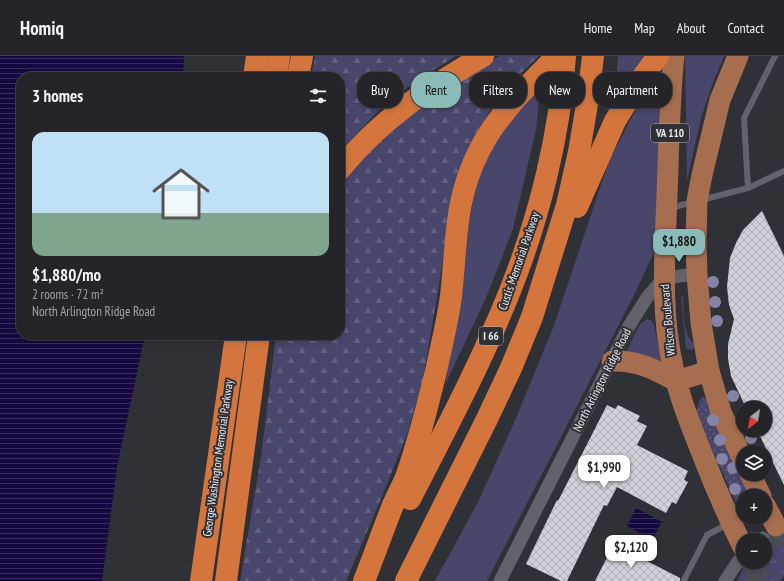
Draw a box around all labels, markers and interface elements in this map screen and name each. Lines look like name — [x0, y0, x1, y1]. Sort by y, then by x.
text: Homiq — [20, 16, 64, 40]
text: Home — [584, 19, 612, 37]
text: Map — [634, 19, 655, 37]
text: About — [677, 19, 706, 37]
text: Contact — [728, 19, 764, 37]
chip: Buy — [357, 72, 403, 108]
chip: Rent — [411, 72, 461, 108]
chip: Filters — [469, 72, 527, 108]
chip: New — [535, 72, 585, 108]
chip: Apartment — [593, 72, 672, 108]
text: 3 homes — [32, 85, 83, 107]
icon: filters — [307, 85, 329, 107]
road number: VA 110 — [651, 124, 689, 142]
icon: home — [145, 158, 217, 230]
street label: Custis Memorial Parkway — [495, 209, 543, 312]
pin: $1,880 — [646, 229, 712, 263]
text: $1,880 — [662, 233, 696, 250]
text: $1,880/mo — [32, 264, 101, 286]
street label: Wilson Boulevard — [657, 283, 678, 357]
text: 2 rooms · 72 m² — [32, 286, 104, 303]
text: North Arlington Ridge Road — [32, 303, 155, 320]
street label: North Arlington Ridge Road — [569, 326, 634, 434]
road number: I 66 — [479, 327, 503, 345]
street label: George Washington Memorial Parkway — [199, 378, 236, 538]
north arrow — [736, 401, 772, 437]
map controls — [736, 401, 772, 569]
button: layers — [736, 445, 772, 481]
pin: $1,990 — [571, 455, 637, 489]
text: $1,990 — [587, 459, 621, 476]
button: + — [736, 489, 772, 525]
button: − — [736, 533, 772, 569]
pin: $2,120 — [598, 535, 664, 569]
text: $2,120 — [614, 539, 648, 556]

